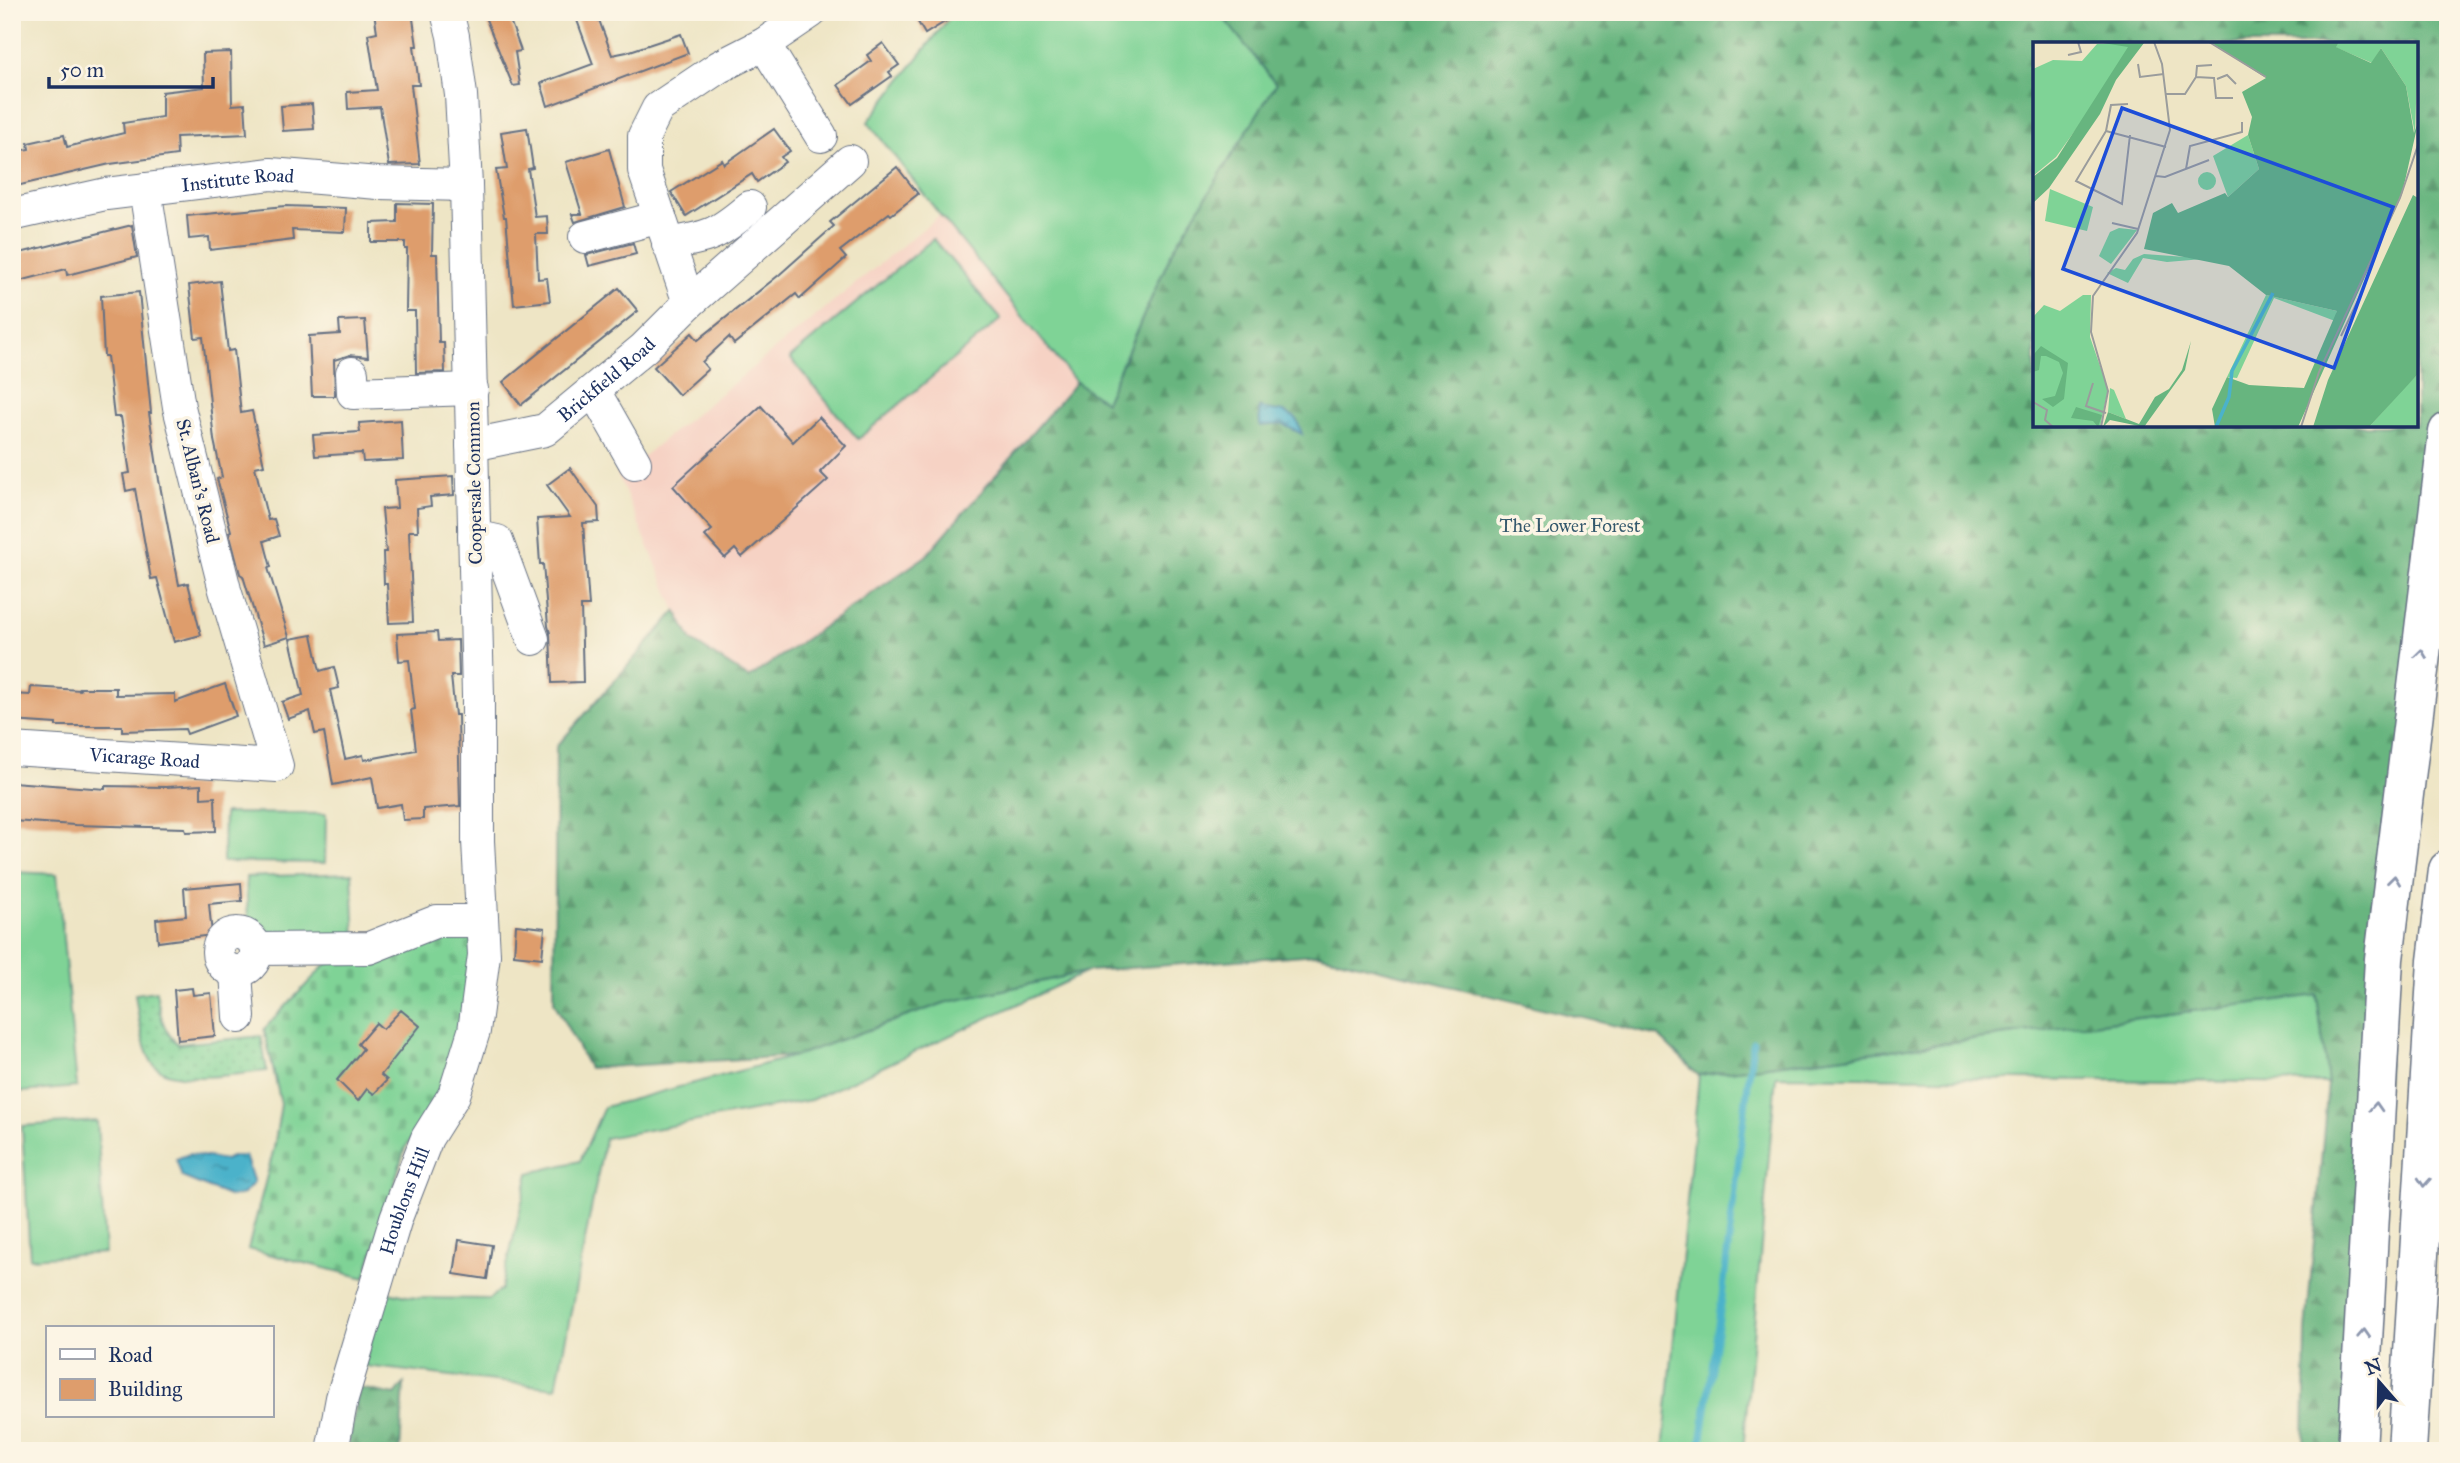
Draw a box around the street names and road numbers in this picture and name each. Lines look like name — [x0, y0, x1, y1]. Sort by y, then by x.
street label: Institute Road — [180, 162, 295, 196]
street label: Brickfield Road — [553, 332, 660, 426]
street label: Coopersale Common — [461, 401, 487, 565]
street label: St. Alban's Road — [171, 416, 225, 546]
street label: Vicarage Road — [88, 742, 201, 773]
street label: Houblons Hill — [374, 1142, 434, 1257]

